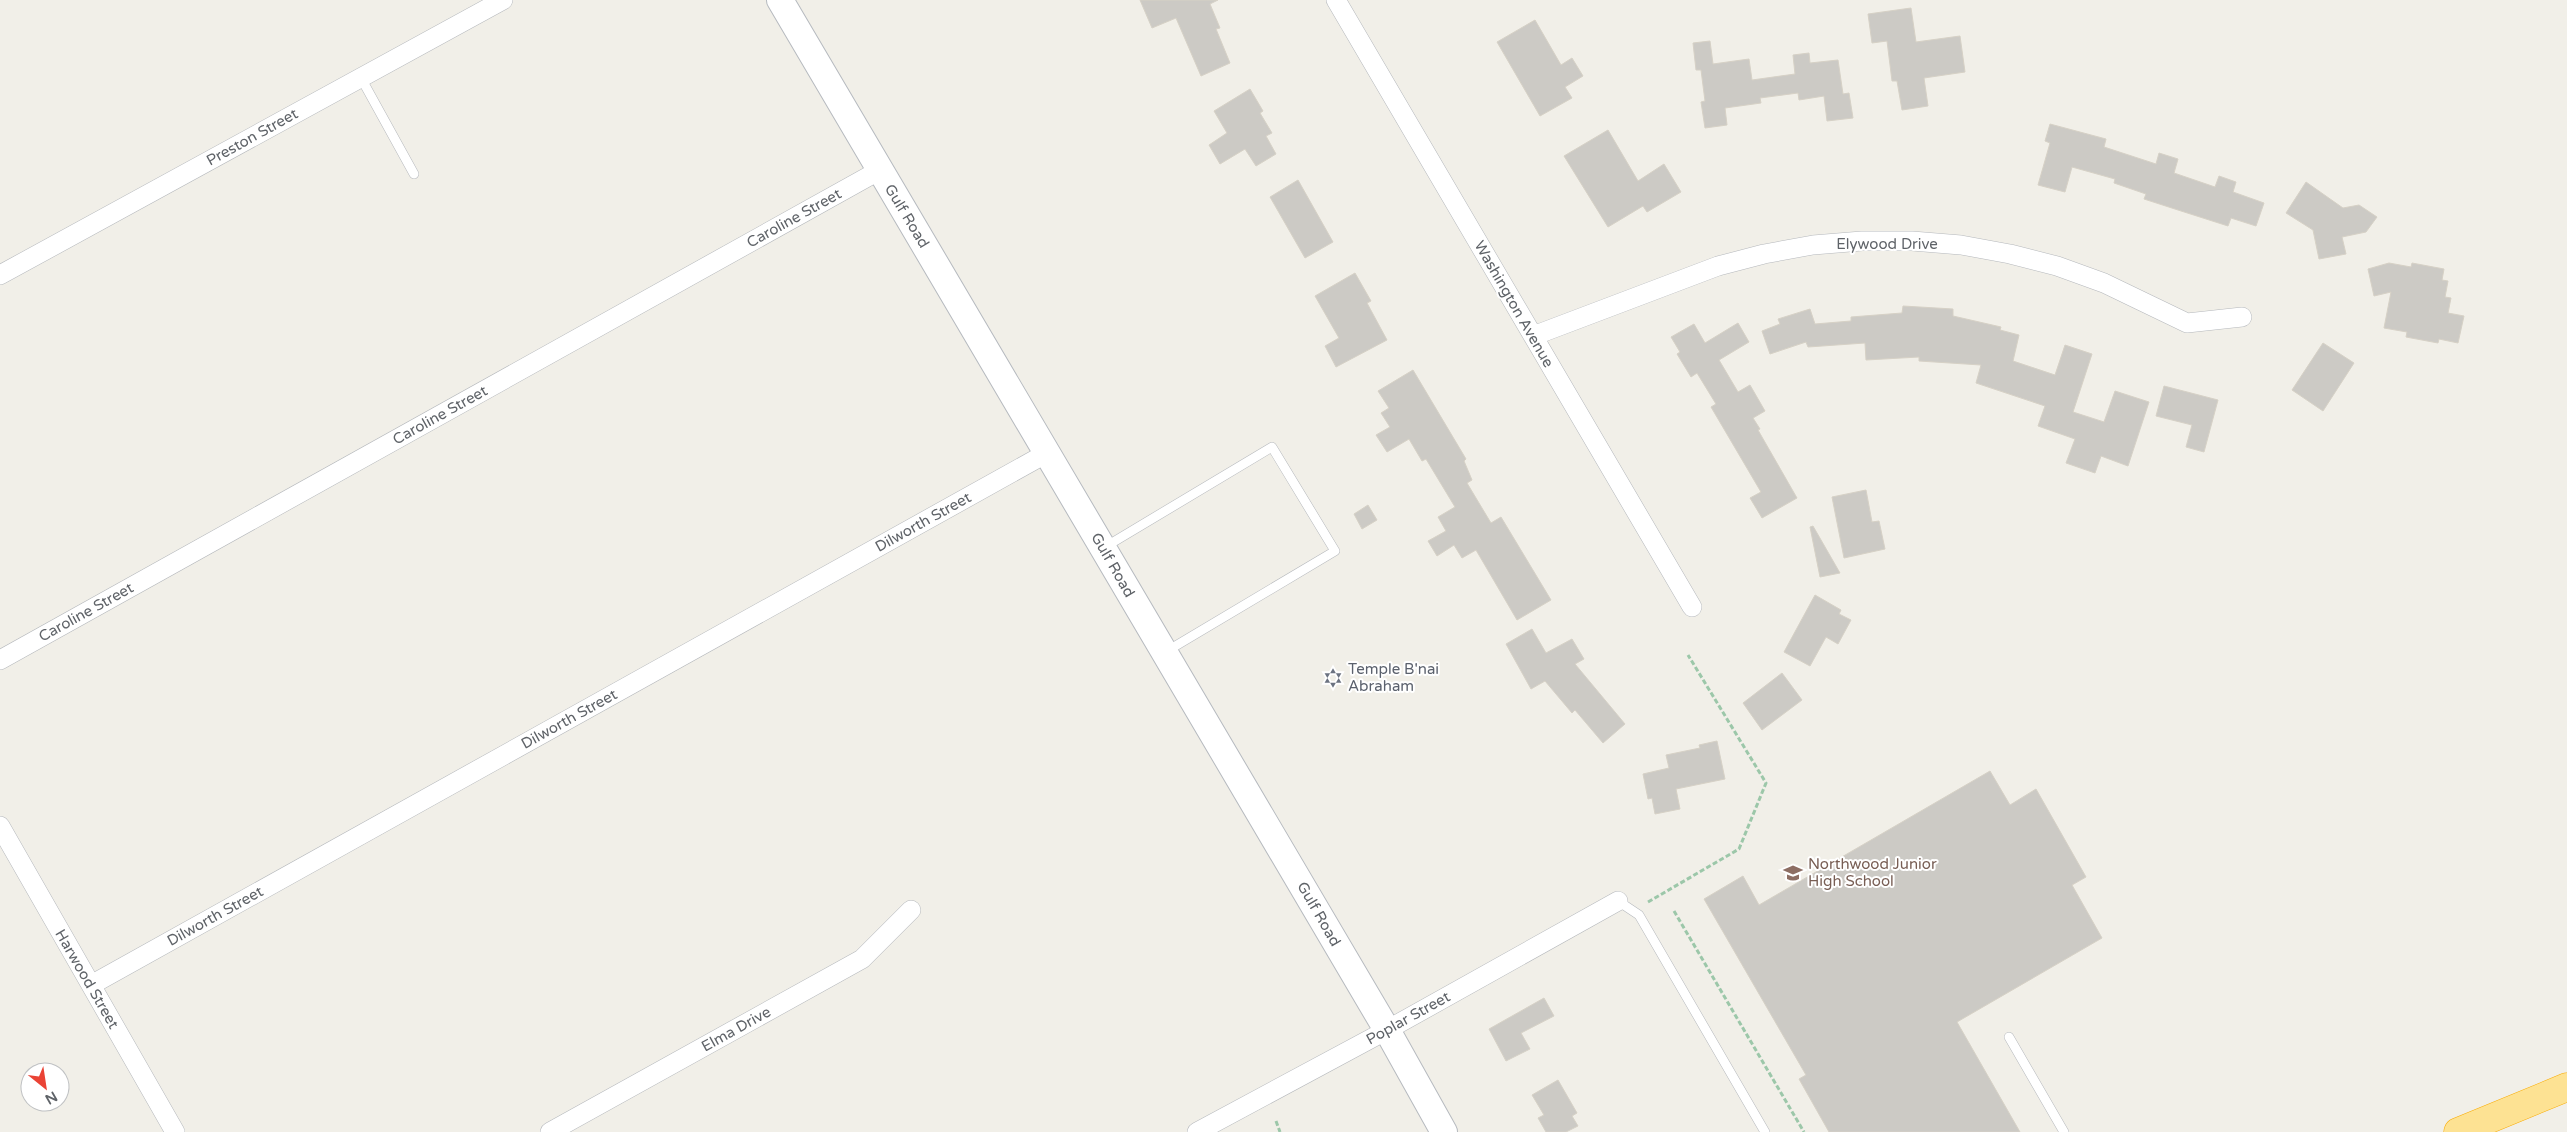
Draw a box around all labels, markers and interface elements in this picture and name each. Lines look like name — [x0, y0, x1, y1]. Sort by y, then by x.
street label: Preston Street — [203, 104, 301, 170]
street label: Gulf Road — [881, 181, 933, 251]
street label: Caroline Street — [744, 184, 845, 251]
street label: Elywood Drive — [1836, 235, 1938, 253]
street label: Washington Avenue — [1470, 238, 1558, 370]
street label: Caroline Street — [390, 381, 491, 448]
street label: Dilworth Street — [872, 488, 974, 556]
street label: Gulf Road — [1087, 530, 1139, 600]
street label: Caroline Street — [36, 578, 137, 645]
place label: Temple B'nai Abraham — [1348, 660, 1439, 695]
synagogue icon: Temple B'nai Abraham — [1322, 667, 1344, 689]
street label: Dilworth Street — [518, 685, 620, 753]
place label: Northwood Junior High School — [1808, 855, 1937, 890]
school or university icon: Northwood Junior High School — [1782, 862, 1804, 884]
street label: Gulf Road — [1293, 879, 1345, 949]
street label: Dilworth Street — [164, 882, 266, 950]
street label: Harwood Street — [51, 926, 123, 1032]
street label: Poplar Street — [1363, 987, 1453, 1048]
street label: Elma Drive — [698, 1003, 774, 1055]
north arrow — [20, 1062, 70, 1112]
text: N — [42, 1088, 60, 1108]

